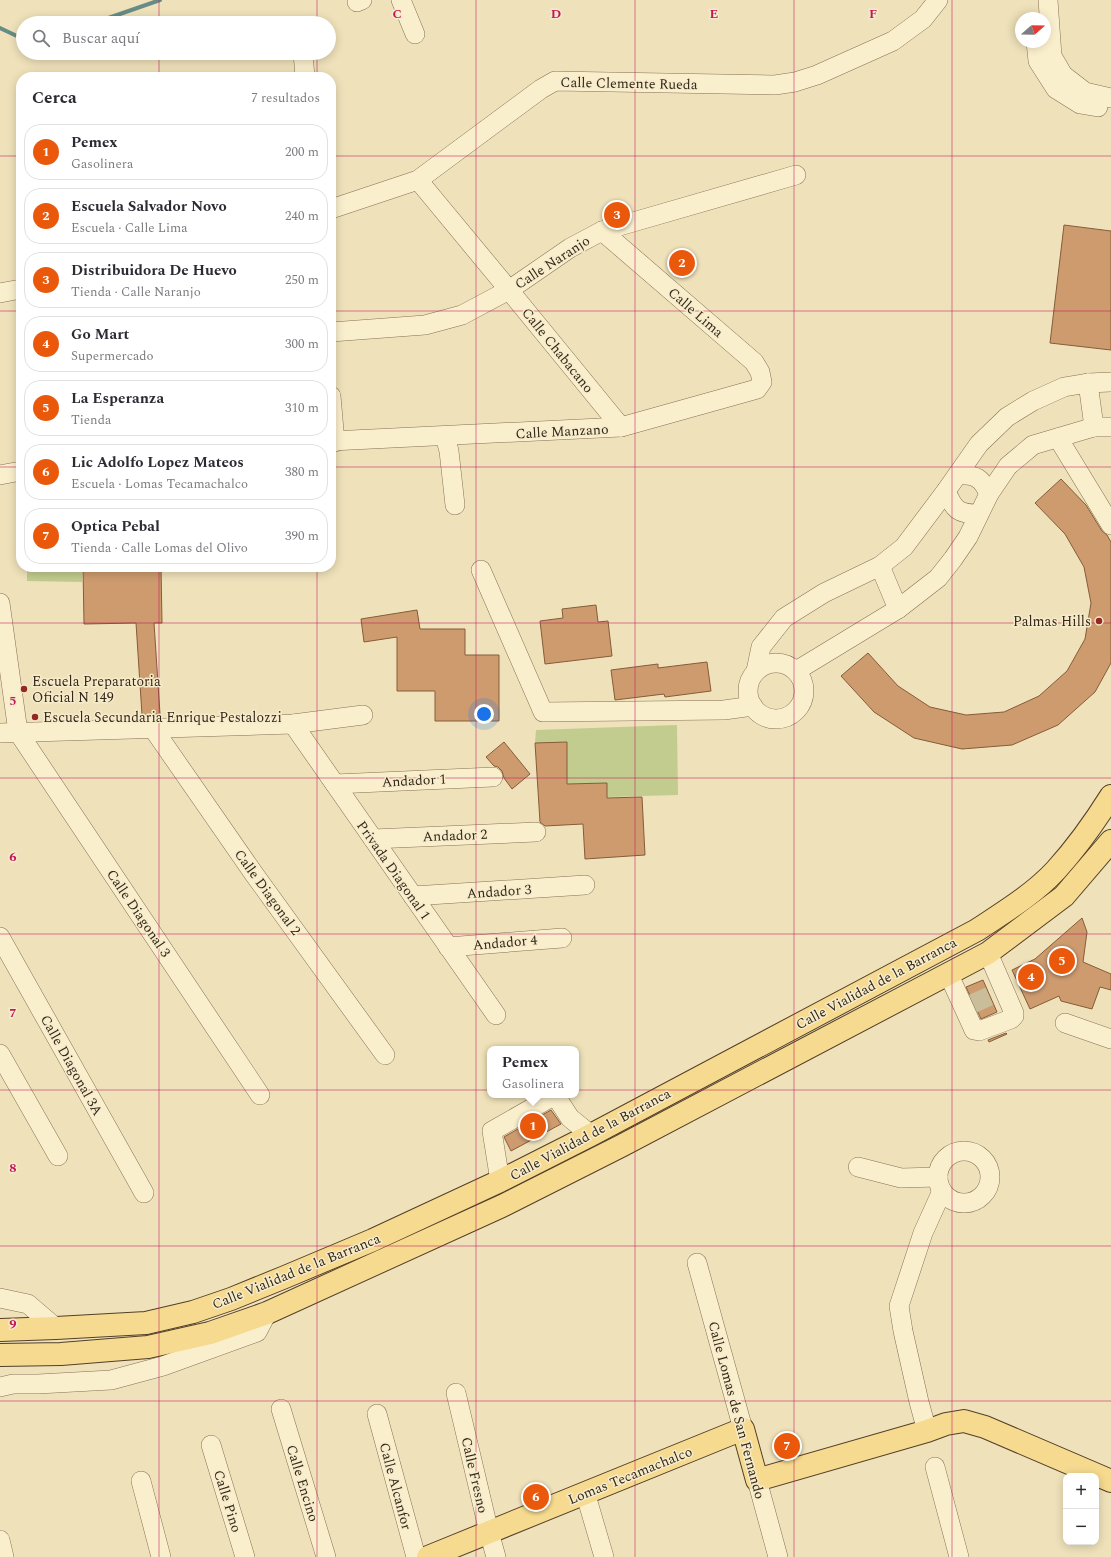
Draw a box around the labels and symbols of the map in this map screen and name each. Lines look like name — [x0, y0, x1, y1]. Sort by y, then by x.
text: C — [392, 4, 402, 24]
text: D — [551, 4, 561, 24]
text: E — [710, 4, 719, 24]
text: F — [869, 4, 877, 24]
north arrow — [1015, 12, 1051, 48]
street label: Calle Clemente Rueda — [560, 72, 698, 95]
pin: 3 — [604, 200, 630, 230]
street label: Calle Naranjo — [511, 230, 594, 295]
pin: 2 — [669, 248, 695, 278]
street label: Calle Lima — [663, 282, 728, 343]
street label: Calle Chabacano — [517, 303, 599, 398]
street label: Calle Manzano — [515, 419, 609, 444]
place label: Palmas Hills — [1013, 611, 1091, 632]
marker: Palmas Hills — [1094, 616, 1104, 626]
place label: Escuela Preparatoria Oficial N 149 — [32, 671, 161, 708]
marker: Escuela Preparatoria Oficial N 149 — [19, 684, 29, 694]
text: 5 — [9, 691, 17, 711]
your location — [474, 704, 494, 724]
place label: Escuela Secundaria Enrique Pestalozzi — [43, 707, 282, 728]
marker: Escuela Secundaria Enrique Pestalozzi — [30, 712, 40, 722]
street label: Andador 1 — [381, 768, 447, 793]
street label: Privada Diagonal 1 — [351, 816, 436, 924]
street label: Andador 2 — [422, 824, 488, 847]
street label: Calle Diagonal 2 — [229, 845, 306, 940]
text: 6 — [9, 847, 17, 867]
street label: Calle Diagonal 3 — [101, 865, 176, 961]
street label: Andador 3 — [466, 879, 532, 904]
street label: Andador 4 — [472, 929, 538, 956]
street label: Calle Vialidad de la Barranca — [792, 932, 961, 1035]
pin: 5 — [1049, 946, 1075, 976]
pin: 4 — [1018, 962, 1044, 992]
text: 7 — [9, 1003, 17, 1023]
street label: Calle Diagonal 3A — [35, 1011, 108, 1120]
street label: Calle Vialidad de la Barranca — [506, 1083, 675, 1186]
pin: 1 — [520, 1111, 546, 1141]
text: 8 — [9, 1158, 17, 1178]
street label: Calle Vialidad de la Barranca — [209, 1228, 384, 1315]
text: 9 — [9, 1314, 17, 1334]
street label: Calle Lomas de San Fernando — [703, 1319, 770, 1501]
pin: 7 — [774, 1431, 800, 1461]
street label: Calle Fresno — [456, 1435, 493, 1515]
street label: Calle Alcanfor — [374, 1440, 417, 1532]
street label: Lomas Tecamachalco — [565, 1441, 696, 1510]
street label: Calle Encino — [281, 1442, 324, 1524]
street label: Calle Pino — [208, 1467, 247, 1535]
pin: 6 — [523, 1482, 549, 1512]

